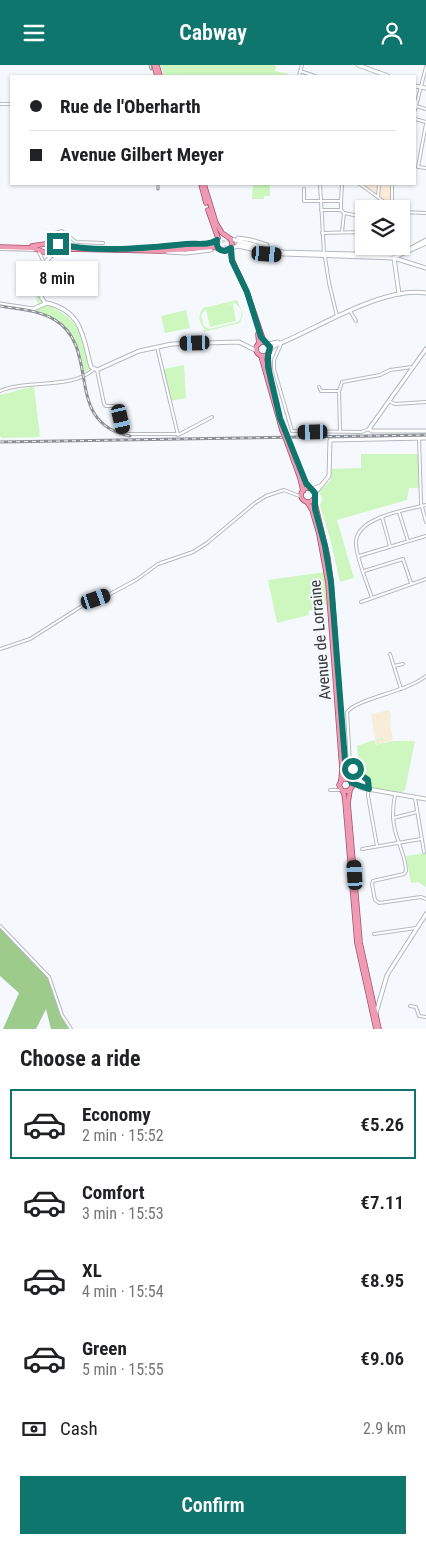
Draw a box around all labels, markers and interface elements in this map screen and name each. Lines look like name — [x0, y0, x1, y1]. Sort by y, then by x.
icon: menu — [20, 19, 48, 47]
icon: person — [378, 19, 406, 47]
text: Cabway — [179, 20, 247, 45]
text: Rue de l'Oberharth — [60, 95, 201, 118]
text: Avenue Gilbert Meyer — [60, 143, 224, 166]
map controls — [355, 200, 410, 255]
button: layers — [355, 200, 410, 255]
route end — [47, 233, 69, 255]
car — [251, 245, 282, 263]
callout: 8 min — [17, 261, 99, 297]
text: 8 min — [39, 269, 75, 288]
car — [179, 335, 210, 351]
car — [110, 403, 131, 435]
car — [297, 424, 328, 440]
street label: Avenue de Lorraine — [305, 579, 335, 701]
car — [79, 587, 112, 611]
route start — [342, 758, 364, 780]
car — [346, 860, 363, 890]
text: Choose a ride — [20, 1046, 141, 1071]
icon: car — [22, 1102, 67, 1147]
text: Economy — [82, 1103, 151, 1126]
text: €5.26 — [360, 1113, 404, 1136]
text: 2 min · 15:52 — [82, 1126, 164, 1145]
icon: car — [22, 1180, 67, 1225]
text: Comfort — [82, 1181, 145, 1204]
text: €7.11 — [360, 1191, 404, 1214]
text: 3 min · 15:53 — [82, 1204, 164, 1223]
icon: car — [22, 1258, 67, 1303]
text: XL — [82, 1259, 102, 1282]
text: €8.95 — [360, 1269, 404, 1292]
text: 4 min · 15:54 — [82, 1282, 164, 1301]
icon: car — [22, 1336, 67, 1381]
text: Green — [82, 1337, 127, 1360]
text: €9.06 — [360, 1347, 404, 1370]
text: 5 min · 15:55 — [82, 1360, 164, 1379]
icon: cash — [20, 1415, 48, 1443]
text: Cash — [60, 1417, 98, 1440]
text: 2.9 km — [363, 1419, 406, 1438]
button: Confirm — [20, 1476, 406, 1534]

